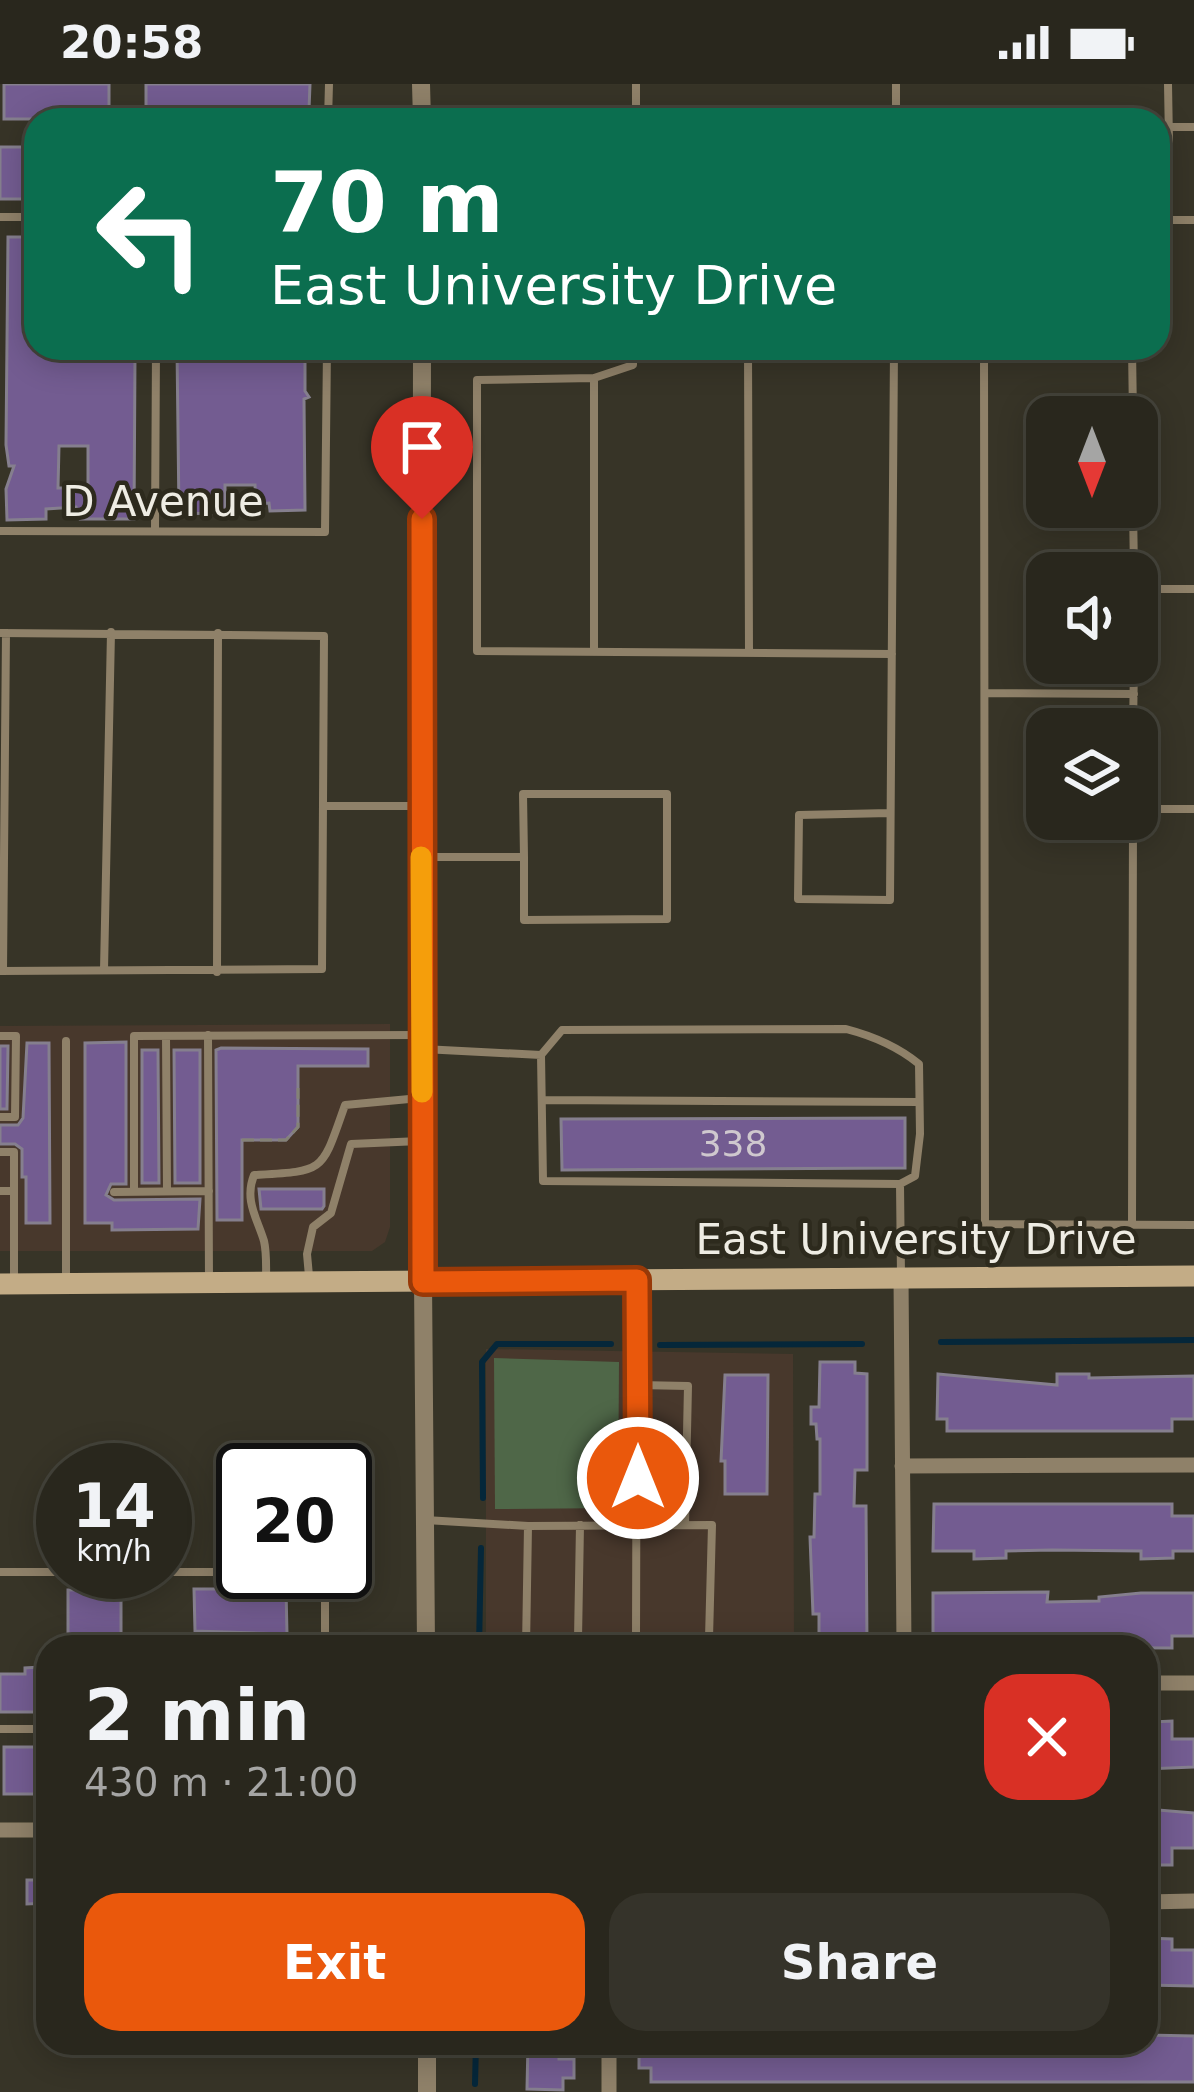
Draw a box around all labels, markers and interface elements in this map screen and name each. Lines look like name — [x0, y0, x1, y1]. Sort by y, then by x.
text: 20:58 — [60, 16, 203, 69]
text: 70 m — [270, 154, 504, 252]
icon: left — [72, 156, 228, 312]
text: East University Drive — [270, 254, 837, 317]
pin — [371, 396, 473, 519]
north arrow — [1026, 396, 1158, 528]
map controls — [1026, 396, 1158, 840]
icon: arrive — [389, 414, 455, 480]
street label: D Avenue — [62, 477, 264, 526]
button: sound — [1026, 552, 1158, 684]
button: layers — [1026, 708, 1158, 840]
house number: 338 — [699, 1123, 767, 1164]
street label: East University Drive — [695, 1215, 1137, 1264]
position arrow — [575, 1415, 701, 1541]
speed limit sign: 20 — [216, 1443, 372, 1599]
text: 14 — [72, 1471, 156, 1541]
text: km/h — [76, 1533, 152, 1568]
text: 2 min — [84, 1673, 310, 1757]
button: close — [984, 1674, 1110, 1800]
text: 430 m · 21:00 — [84, 1760, 358, 1805]
button: Exit — [84, 1893, 585, 2031]
button: Share — [609, 1893, 1110, 2031]

